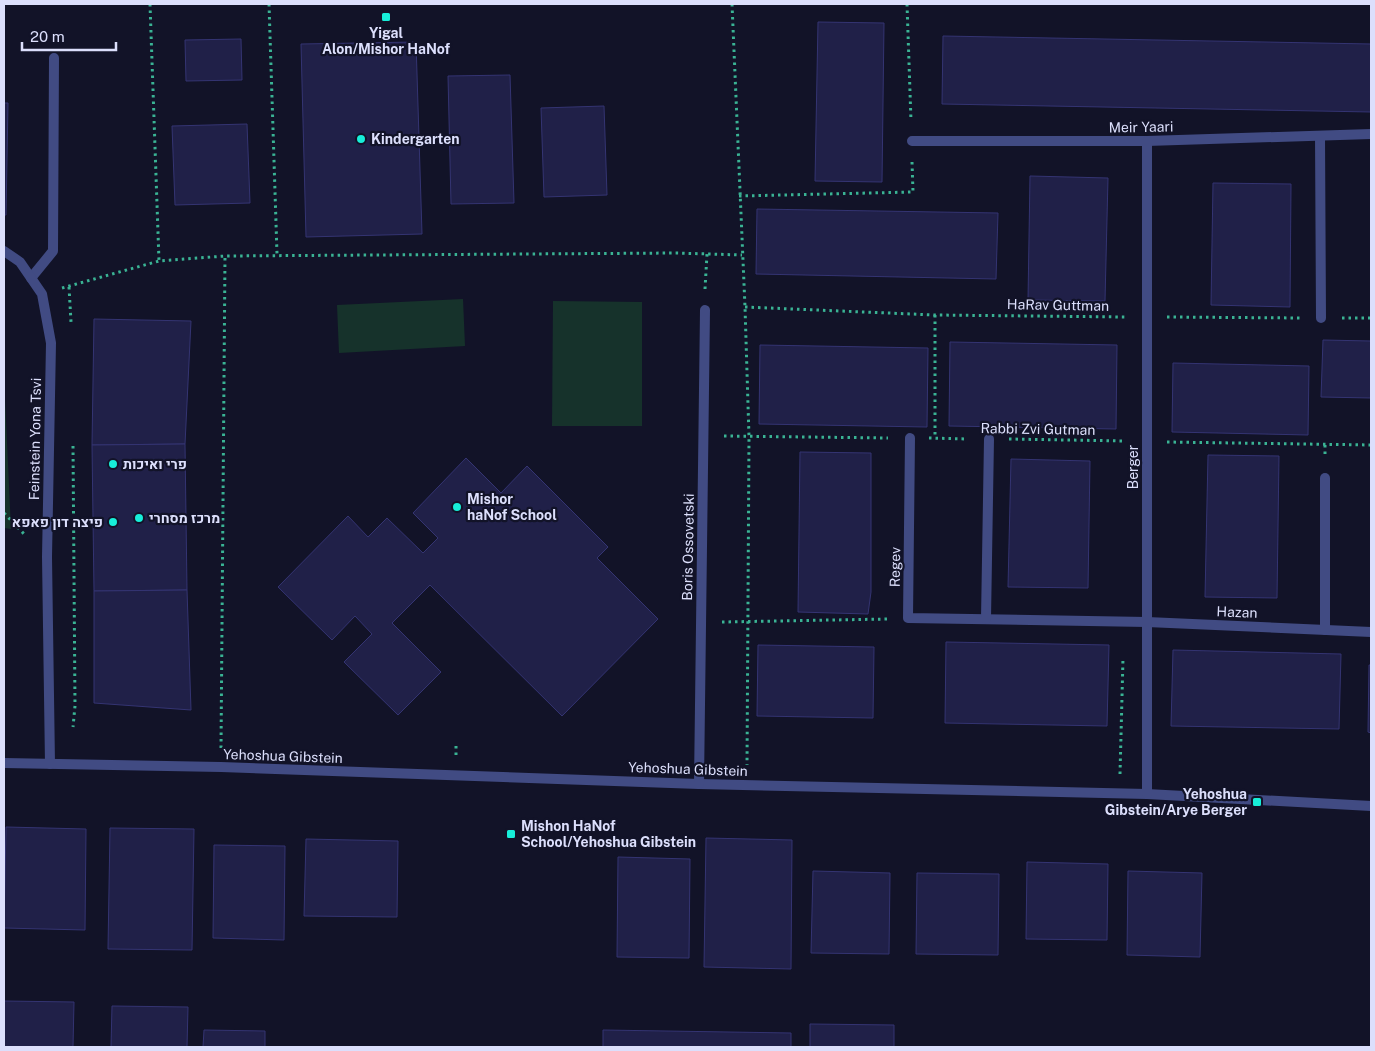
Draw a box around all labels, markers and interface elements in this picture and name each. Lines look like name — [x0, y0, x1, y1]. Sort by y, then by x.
marker: Yigal Alon/Mishor HaNof — [380, 11, 392, 23]
scale bar — [22, 20, 116, 52]
place label: Yigal Alon/Mishor HaNof — [322, 25, 451, 57]
text: 20 m — [30, 28, 65, 45]
street label: Meir Yaari — [1109, 118, 1173, 136]
place label: Kindergarten — [371, 131, 460, 147]
marker: Kindergarten — [355, 133, 367, 145]
street label: HaRav Guttman — [1007, 296, 1109, 314]
street label: Feinstein Yona Tsvi — [26, 378, 44, 500]
street label: Rabbi Zvi Gutman — [980, 420, 1096, 438]
street label: Berger — [1125, 445, 1141, 489]
place label: פרי ואיכות — [123, 456, 187, 472]
marker: פרי ואיכות — [107, 458, 119, 470]
place label: Mishor haNof School — [467, 491, 557, 523]
street label: Boris Ossovetski — [679, 493, 697, 601]
marker: Mishor haNof School — [451, 501, 463, 513]
place label: מרכז מסחרי — [149, 510, 220, 526]
marker: מרכז מסחרי — [133, 512, 145, 524]
place label: פיצה דון פאפא — [12, 514, 103, 530]
marker: פיצה דון פאפא — [107, 516, 119, 528]
street label: Regev — [887, 547, 903, 587]
street label: Hazan — [1216, 603, 1258, 621]
street label: Yehoshua Gibstein — [223, 746, 343, 766]
street label: Yehoshua Gibstein — [628, 759, 748, 779]
place label: Yehoshua Gibstein/Arye Berger — [1105, 786, 1247, 818]
marker: Yehoshua Gibstein/Arye Berger — [1251, 796, 1263, 808]
place label: Mishon HaNof School/Yehoshua Gibstein — [521, 818, 696, 850]
marker: Mishon HaNof School/Yehoshua Gibstein — [505, 828, 517, 840]

